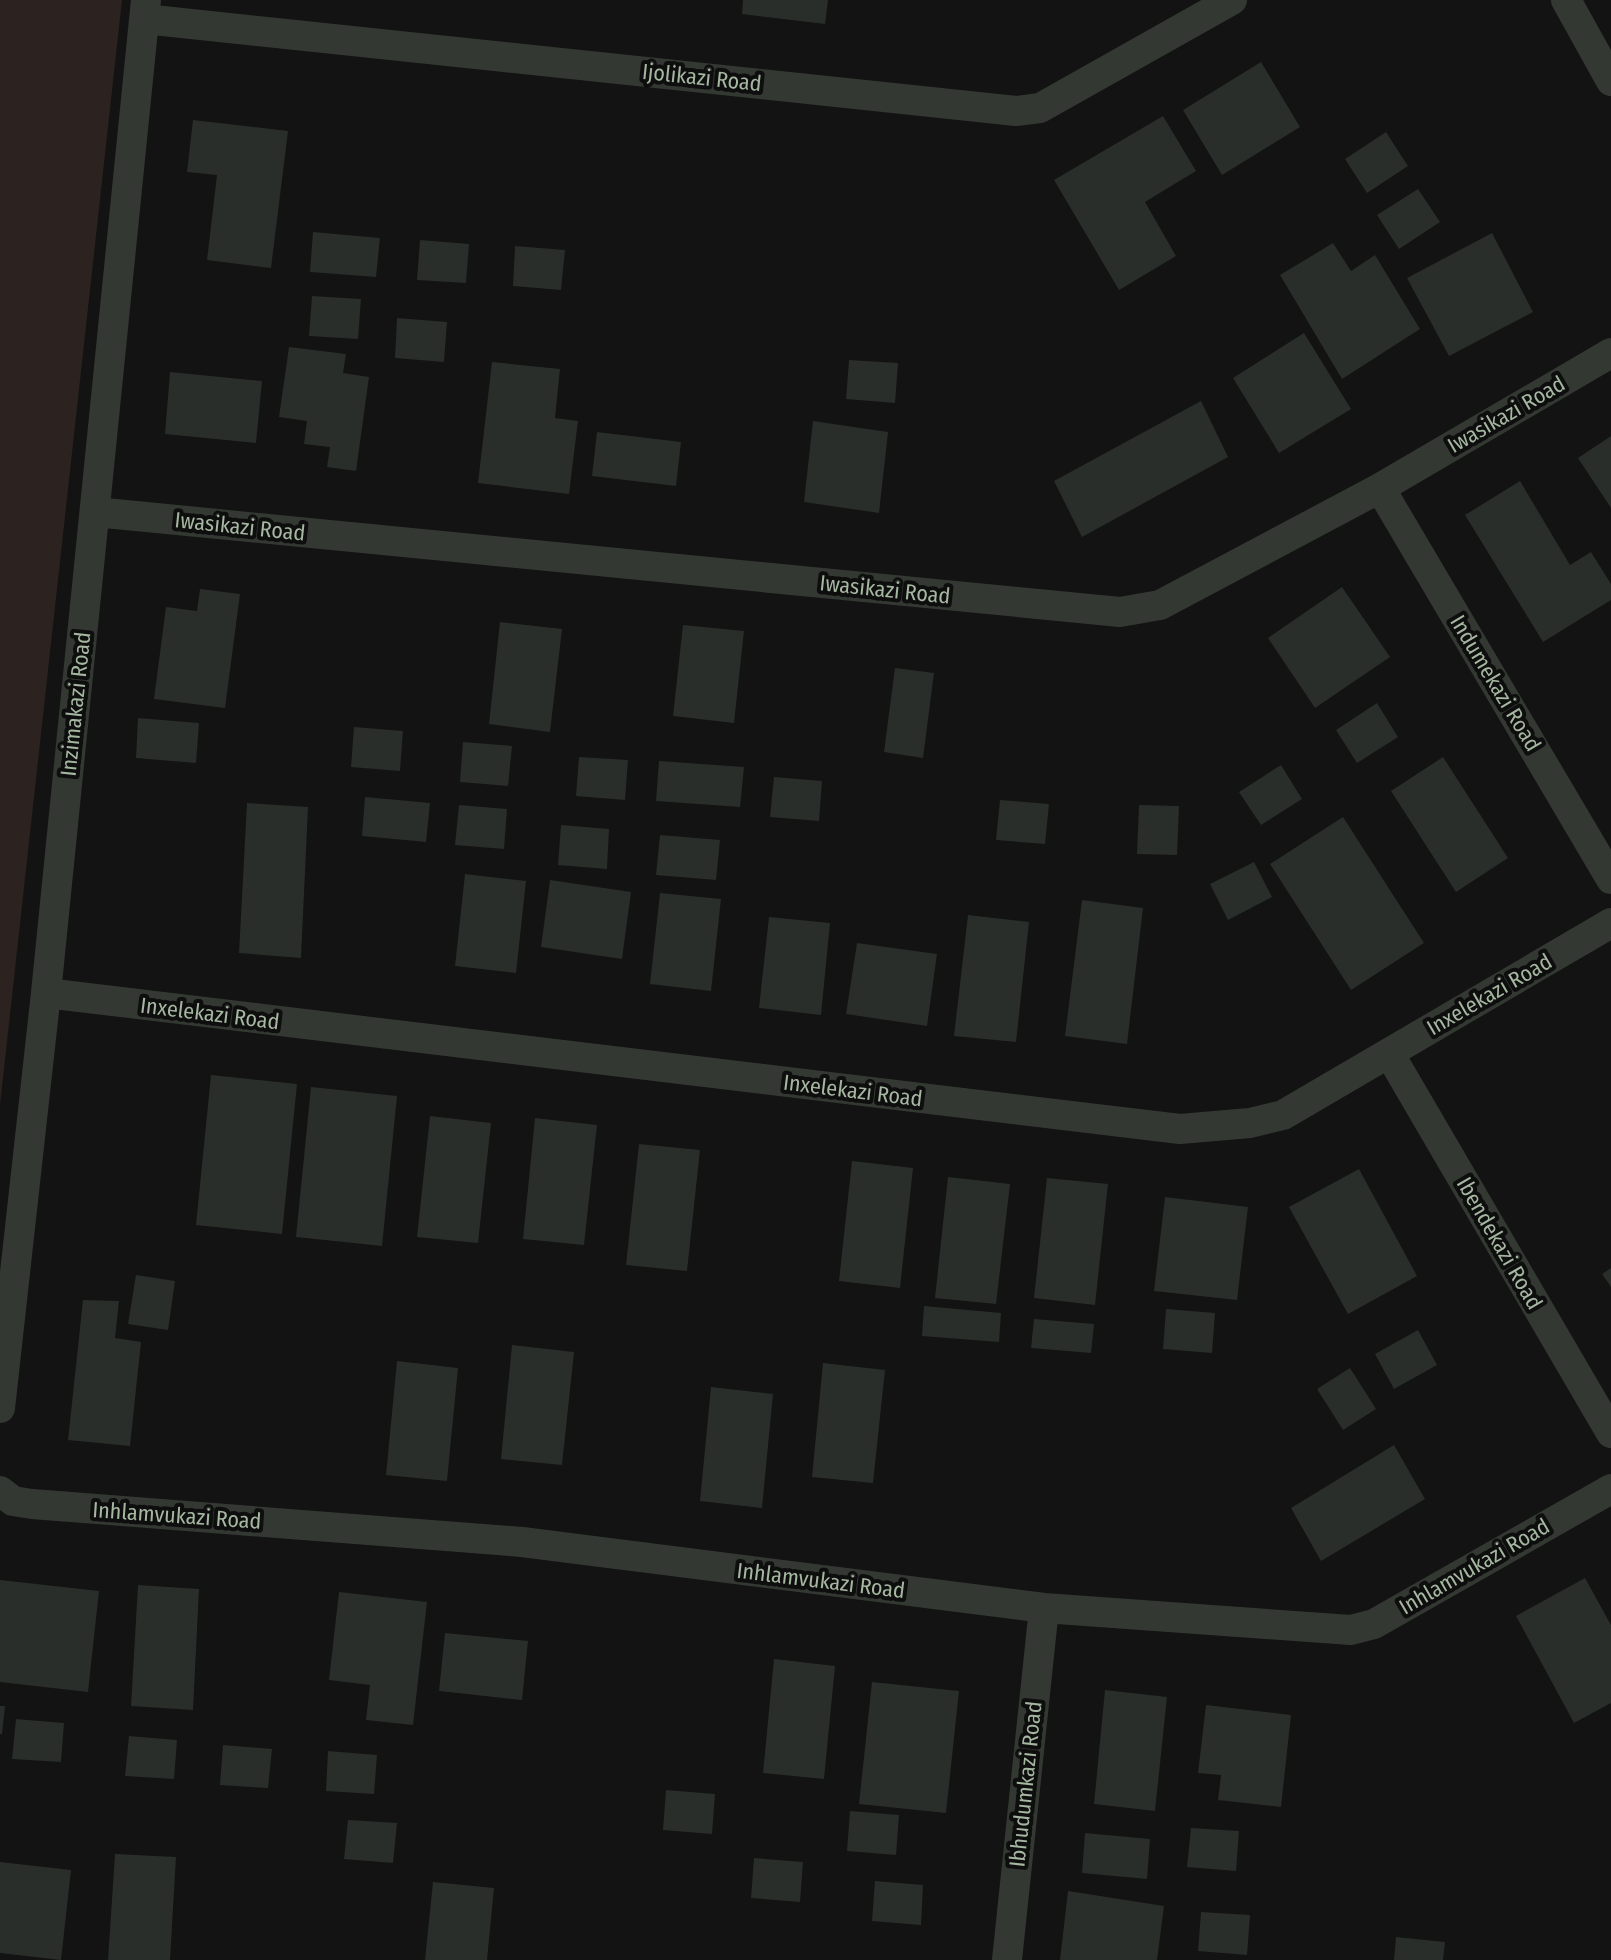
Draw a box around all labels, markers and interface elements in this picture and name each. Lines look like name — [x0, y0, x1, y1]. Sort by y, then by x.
street label: Ijolikazi Road — [641, 58, 763, 97]
street label: Iwasikazi Road — [1443, 370, 1570, 459]
street label: Iwasikazi Road — [173, 506, 307, 547]
street label: Iwasikazi Road — [818, 569, 952, 610]
street label: Indumekazi Road — [1444, 610, 1547, 756]
street label: Inzimakazi Road — [54, 631, 97, 778]
street label: Inxelekazi Road — [1422, 948, 1557, 1041]
street label: Inxelekazi Road — [139, 992, 281, 1035]
street label: Inxelekazi Road — [782, 1069, 924, 1112]
street label: Ibendekazi Road — [1451, 1172, 1548, 1314]
street label: Inhlamvukazi Road — [92, 1496, 262, 1535]
street label: Inhlamvukazi Road — [1394, 1512, 1554, 1620]
street label: Inhlamvukazi Road — [735, 1557, 907, 1604]
street label: Ibhudumkazi Road — [1003, 1700, 1048, 1868]

